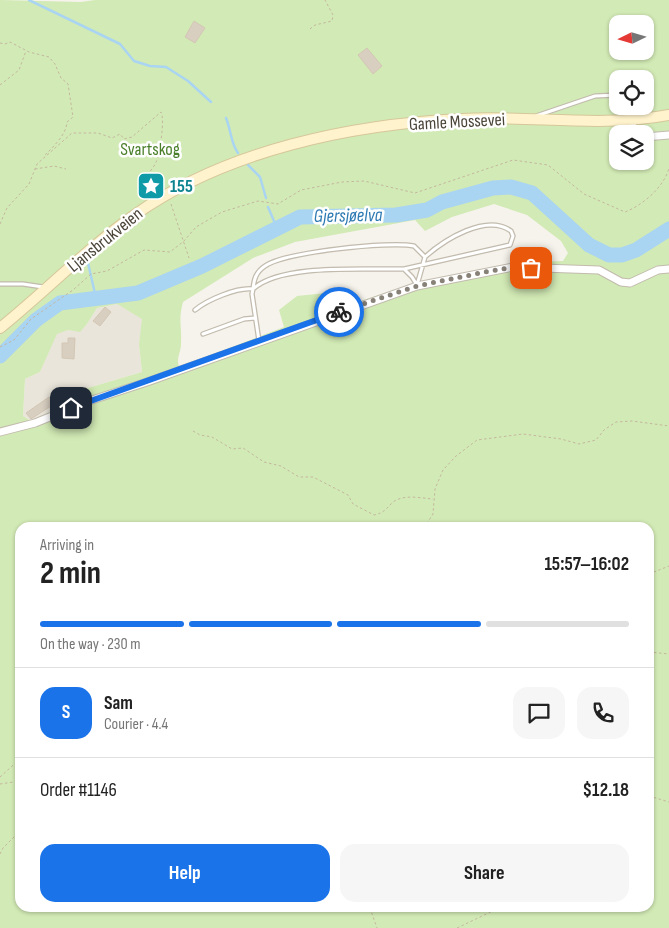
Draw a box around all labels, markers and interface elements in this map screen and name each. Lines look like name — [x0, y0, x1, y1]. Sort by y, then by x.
north arrow — [609, 15, 654, 60]
map controls — [609, 15, 654, 170]
button: locate — [609, 70, 654, 115]
street label: Gamle Mossevei — [408, 109, 506, 135]
button: layers — [609, 125, 654, 170]
park label: Svartskog — [120, 139, 180, 160]
place icon: 155 — [136, 171, 166, 201]
place label: 155 — [170, 176, 193, 197]
street label: Ljansbrukveien — [63, 203, 147, 277]
water label: Gjersjøelva — [314, 204, 383, 228]
pin — [510, 247, 552, 289]
icon: bag — [517, 254, 545, 282]
courier — [314, 287, 364, 337]
icon: bike — [325, 298, 353, 326]
pin — [50, 387, 92, 429]
icon: home — [57, 394, 85, 422]
text: Arriving in — [40, 536, 94, 555]
text: 15:57–16:02 — [544, 553, 629, 576]
text: 2 min — [40, 554, 101, 593]
text: On the way · 230 m — [40, 635, 140, 654]
button: chat — [513, 687, 565, 739]
button: phone — [577, 687, 629, 739]
text: Sam — [104, 692, 133, 715]
text: S — [62, 701, 70, 724]
text: Courier · 4.4 — [104, 715, 168, 734]
text: Order #1146 — [40, 779, 117, 802]
text: $12.18 — [582, 779, 629, 802]
button: Help — [40, 844, 330, 902]
button: Share — [340, 844, 629, 902]

